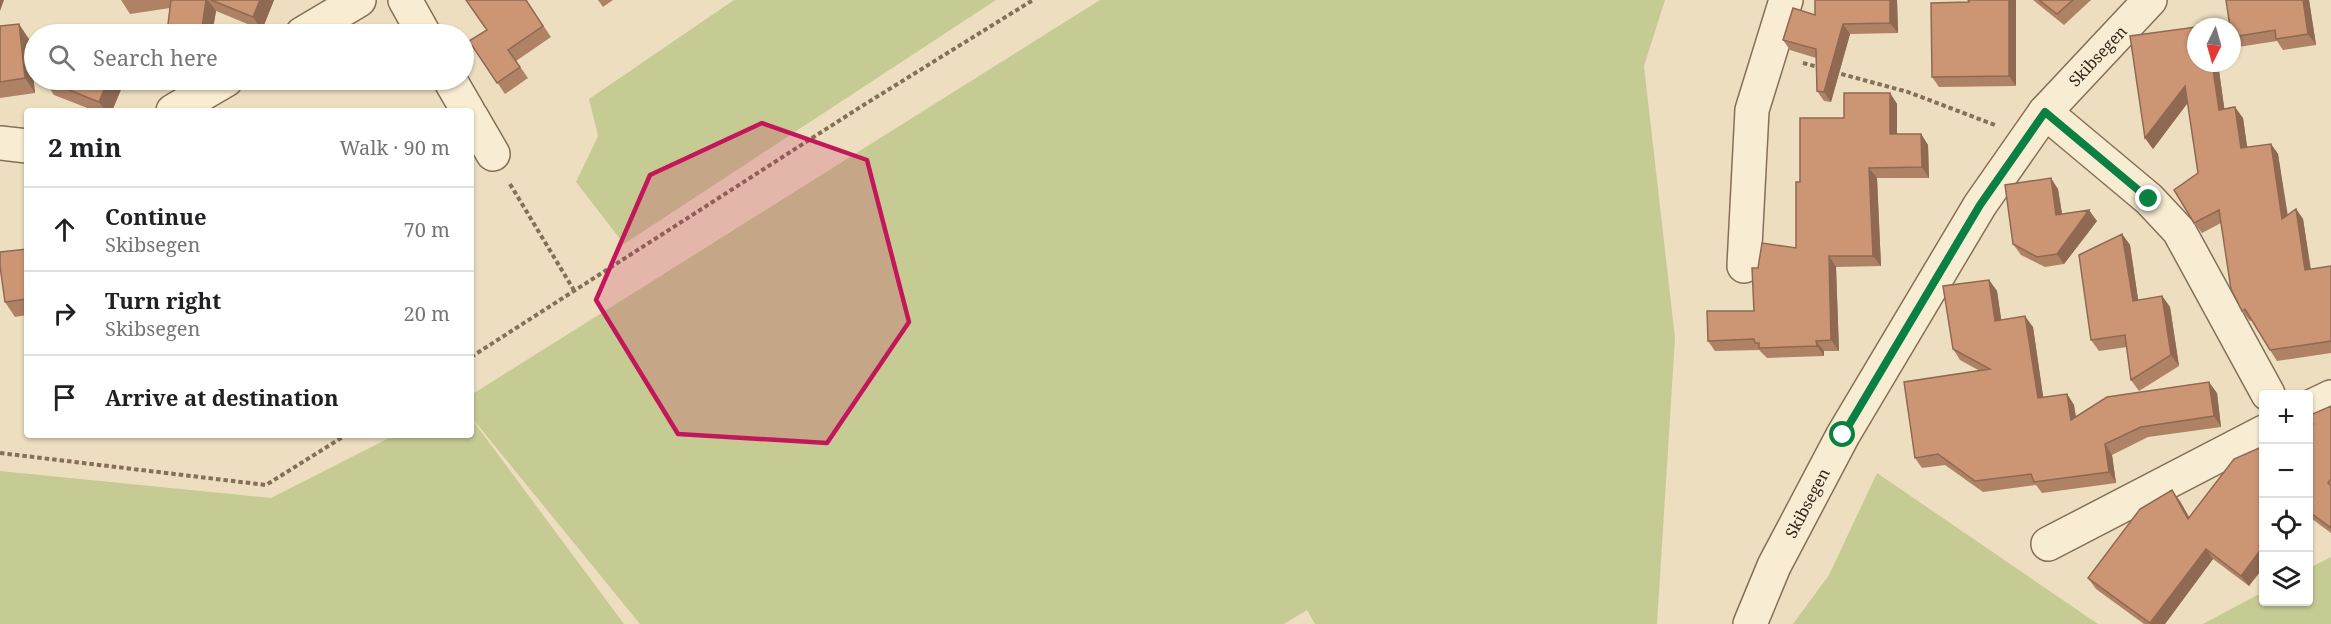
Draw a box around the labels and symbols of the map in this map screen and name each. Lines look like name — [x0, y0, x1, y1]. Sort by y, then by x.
north arrow — [2187, 18, 2241, 72]
street label: Skibsegen — [2064, 20, 2132, 91]
route end — [2135, 185, 2161, 211]
route start — [1829, 421, 1855, 447]
street label: Skibsegen — [1780, 464, 1835, 542]

